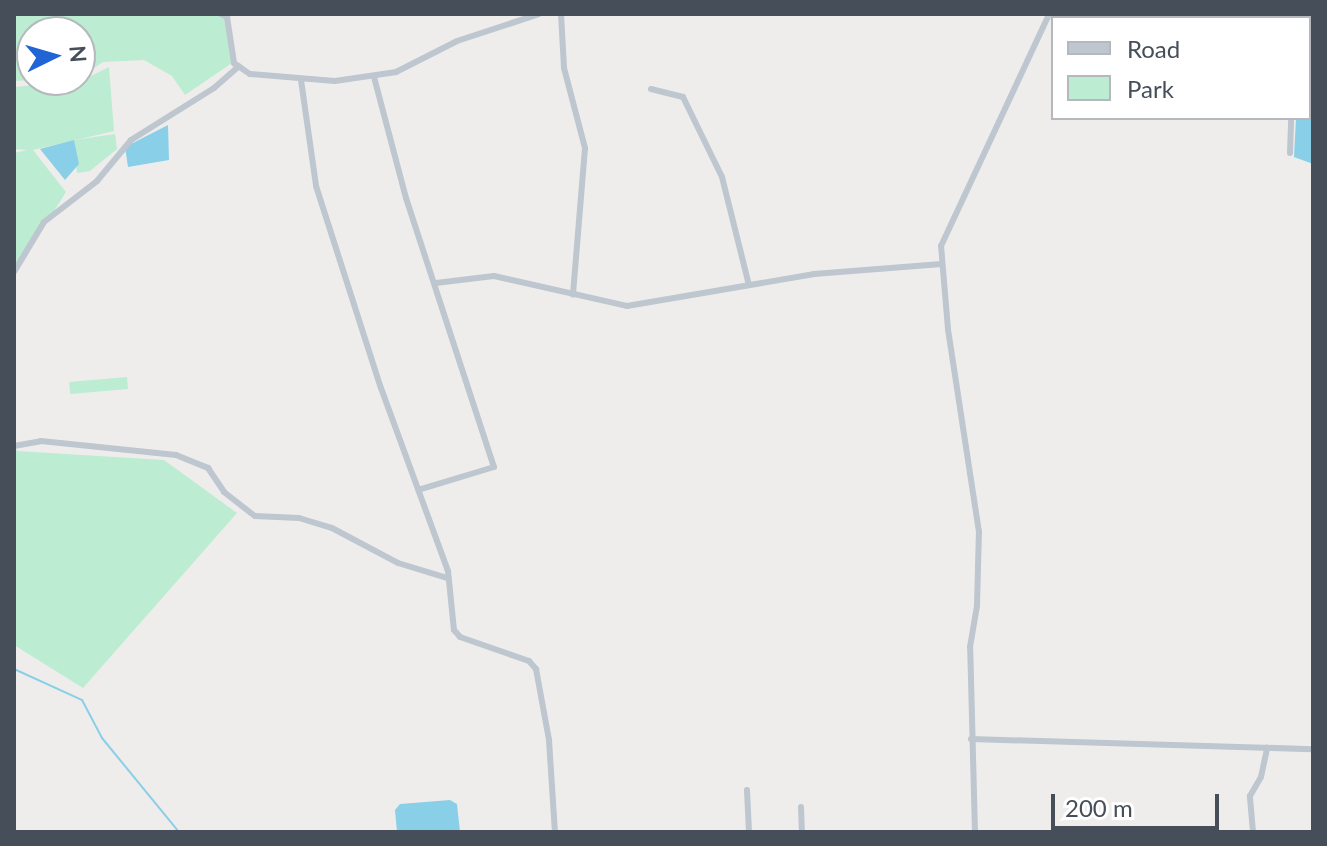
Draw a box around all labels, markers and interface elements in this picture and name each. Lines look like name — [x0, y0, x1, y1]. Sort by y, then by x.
north arrow — [16, 16, 96, 96]
legend — [1051, 16, 1311, 120]
text: Road — [1127, 34, 1180, 63]
text: N — [64, 44, 93, 64]
text: Park — [1127, 74, 1174, 103]
scale bar — [1055, 778, 1223, 828]
text: 200 m — [1065, 793, 1133, 822]

